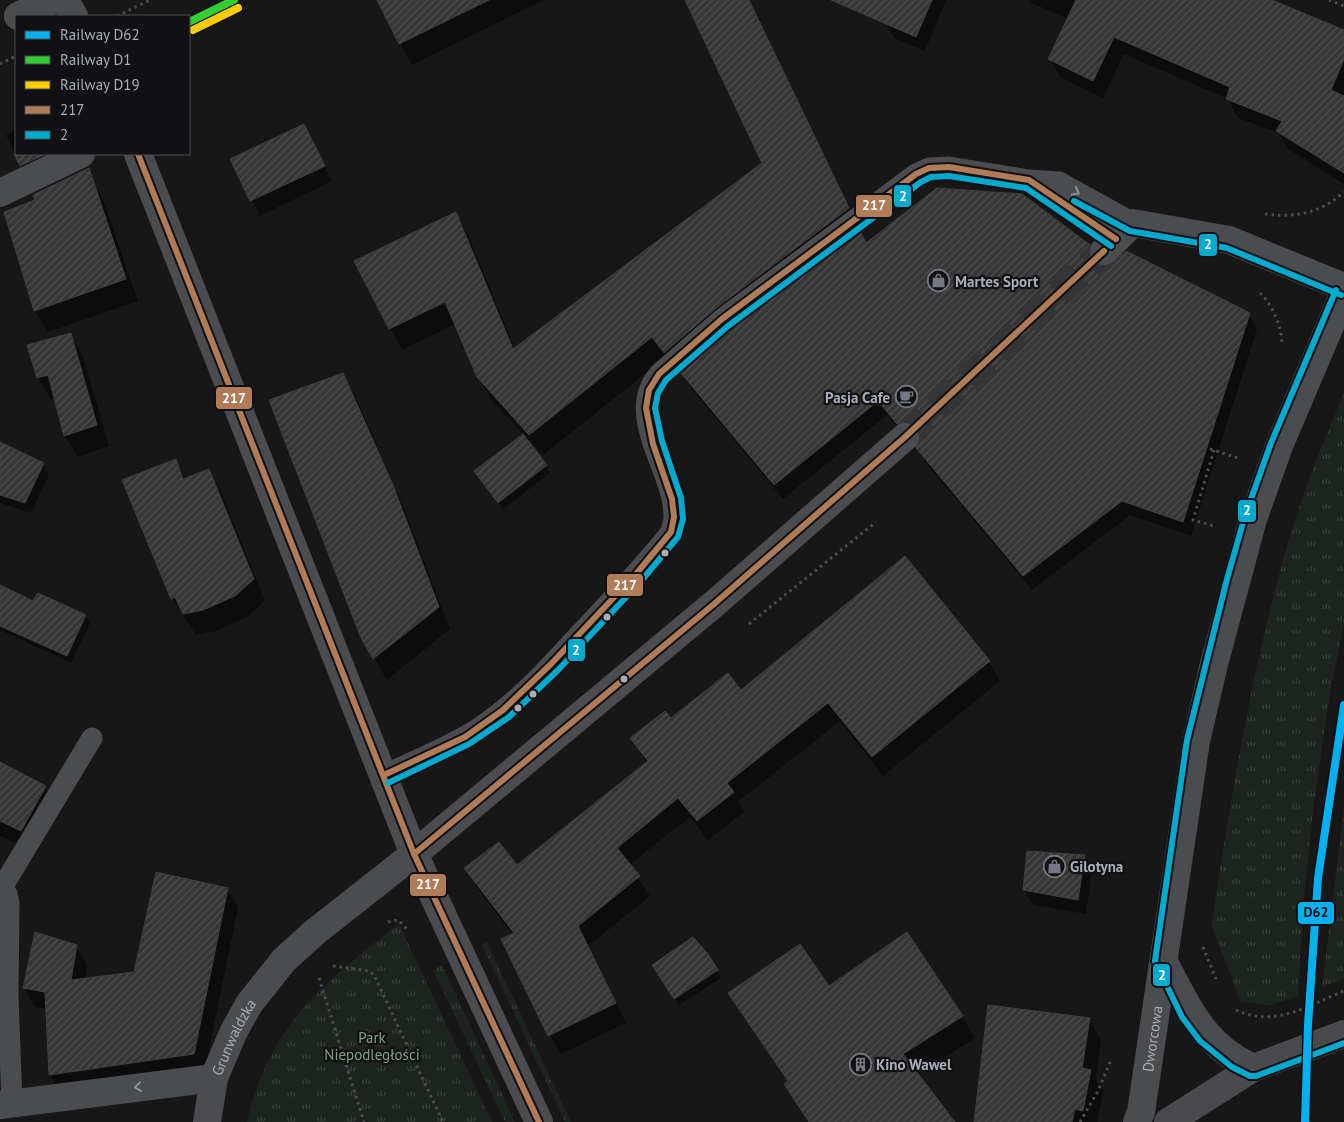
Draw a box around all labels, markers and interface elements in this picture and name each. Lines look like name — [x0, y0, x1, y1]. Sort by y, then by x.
legend — [15, 15, 190, 155]
text: Railway D62 — [60, 25, 140, 44]
text: Railway D1 — [60, 50, 132, 69]
text: Railway D19 — [60, 75, 140, 94]
text: 217 — [60, 100, 85, 119]
text: 2 — [60, 125, 68, 144]
line badge: 2 — [893, 184, 912, 208]
one-way arrow — [1070, 185, 1079, 195]
text: 2 — [899, 187, 907, 205]
line badge: 217 — [855, 194, 893, 218]
text: 217 — [862, 196, 886, 214]
line badge: 2 — [1198, 233, 1218, 257]
text: 2 — [1204, 235, 1212, 253]
shop icon: Martes Sport — [927, 269, 951, 293]
place label: Martes Sport — [955, 272, 1039, 291]
cafe icon: Pasja Cafe — [894, 385, 918, 409]
line badge: 217 — [215, 386, 253, 410]
place label: Pasja Cafe — [825, 388, 890, 407]
text: 217 — [222, 389, 246, 407]
line badge: 2 — [1237, 499, 1257, 523]
text: 2 — [1243, 501, 1251, 519]
unlabelled marker — [660, 548, 670, 558]
line badge: 217 — [606, 573, 644, 597]
text: 217 — [613, 576, 637, 594]
unlabelled marker — [602, 612, 612, 622]
line badge: 2 — [567, 638, 586, 662]
text: 2 — [572, 641, 580, 659]
unlabelled marker — [619, 674, 629, 684]
unlabelled marker — [528, 689, 538, 699]
unlabelled marker — [513, 703, 523, 713]
shop icon: Gilotyna — [1042, 854, 1066, 878]
place label: Gilotyna — [1070, 857, 1123, 876]
line badge: 217 — [409, 873, 447, 897]
text: 217 — [416, 875, 440, 893]
line badge: D62 — [1297, 901, 1335, 925]
text: D62 — [1304, 903, 1328, 921]
line badge: 2 — [1152, 963, 1171, 987]
text: 2 — [1158, 966, 1166, 984]
street label: Grunwaldzka — [207, 994, 260, 1078]
street label: Dworcowa — [1138, 1004, 1166, 1073]
park label: Park Niepodległości — [324, 1028, 420, 1064]
building icon: Kino Wawel — [848, 1052, 872, 1076]
place label: Kino Wawel — [876, 1055, 952, 1074]
one-way arrow — [133, 1081, 142, 1091]

